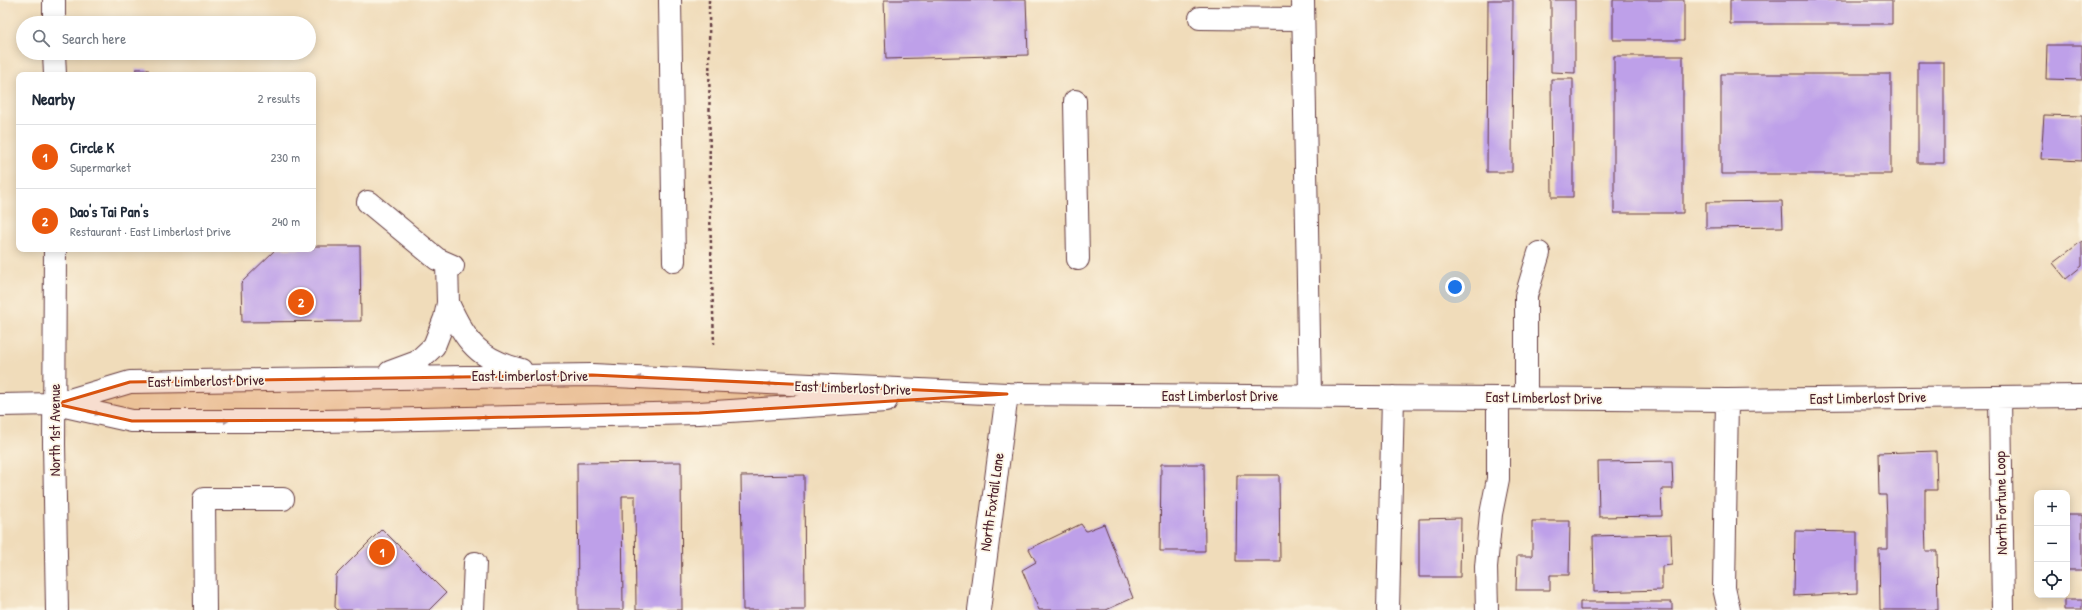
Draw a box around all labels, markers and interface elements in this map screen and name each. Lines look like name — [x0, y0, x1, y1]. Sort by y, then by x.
search box — [16, 16, 316, 60]
icon: search — [30, 27, 52, 49]
text: Search here — [62, 28, 126, 49]
text: Nearby — [32, 87, 75, 110]
text: 2 results — [258, 89, 300, 107]
text: Circle K — [70, 137, 114, 158]
text: 1 — [43, 148, 47, 166]
text: 230 m — [270, 148, 300, 166]
text: Supermarket — [70, 158, 131, 176]
text: Dao's Tai Pan's — [70, 201, 149, 222]
text: 2 — [42, 212, 48, 230]
text: 240 m — [271, 212, 300, 230]
text: Restaurant · East Limberlost Drive — [70, 222, 231, 240]
your location — [1445, 277, 1465, 297]
pin: 2 — [288, 287, 314, 317]
street label: East Limberlost Drive — [472, 365, 588, 386]
street label: East Limberlost Drive — [148, 369, 264, 392]
one-way arrow — [449, 373, 462, 379]
one-way arrow — [636, 374, 648, 381]
one-way arrow — [320, 375, 332, 382]
street label: East Limberlost Drive — [794, 375, 912, 400]
one-way arrow — [766, 381, 778, 388]
street label: North 1st Avenue — [44, 384, 65, 476]
street label: East Limberlost Drive — [1162, 385, 1278, 406]
street label: East Limberlost Drive — [1486, 386, 1603, 409]
street label: East Limberlost Drive — [1810, 386, 1926, 409]
one-way arrow — [88, 410, 100, 416]
one-way arrow — [477, 415, 490, 421]
one-way arrow — [347, 417, 359, 424]
one-way arrow — [217, 418, 230, 424]
street label: North Fortune Loop — [1989, 450, 2012, 555]
street label: North Foxtail Lane — [974, 451, 1009, 552]
map controls — [2034, 490, 2070, 598]
button: + — [2034, 490, 2070, 526]
button: − — [2034, 526, 2070, 562]
pin: 1 — [369, 537, 395, 567]
button: locate — [2034, 562, 2070, 598]

